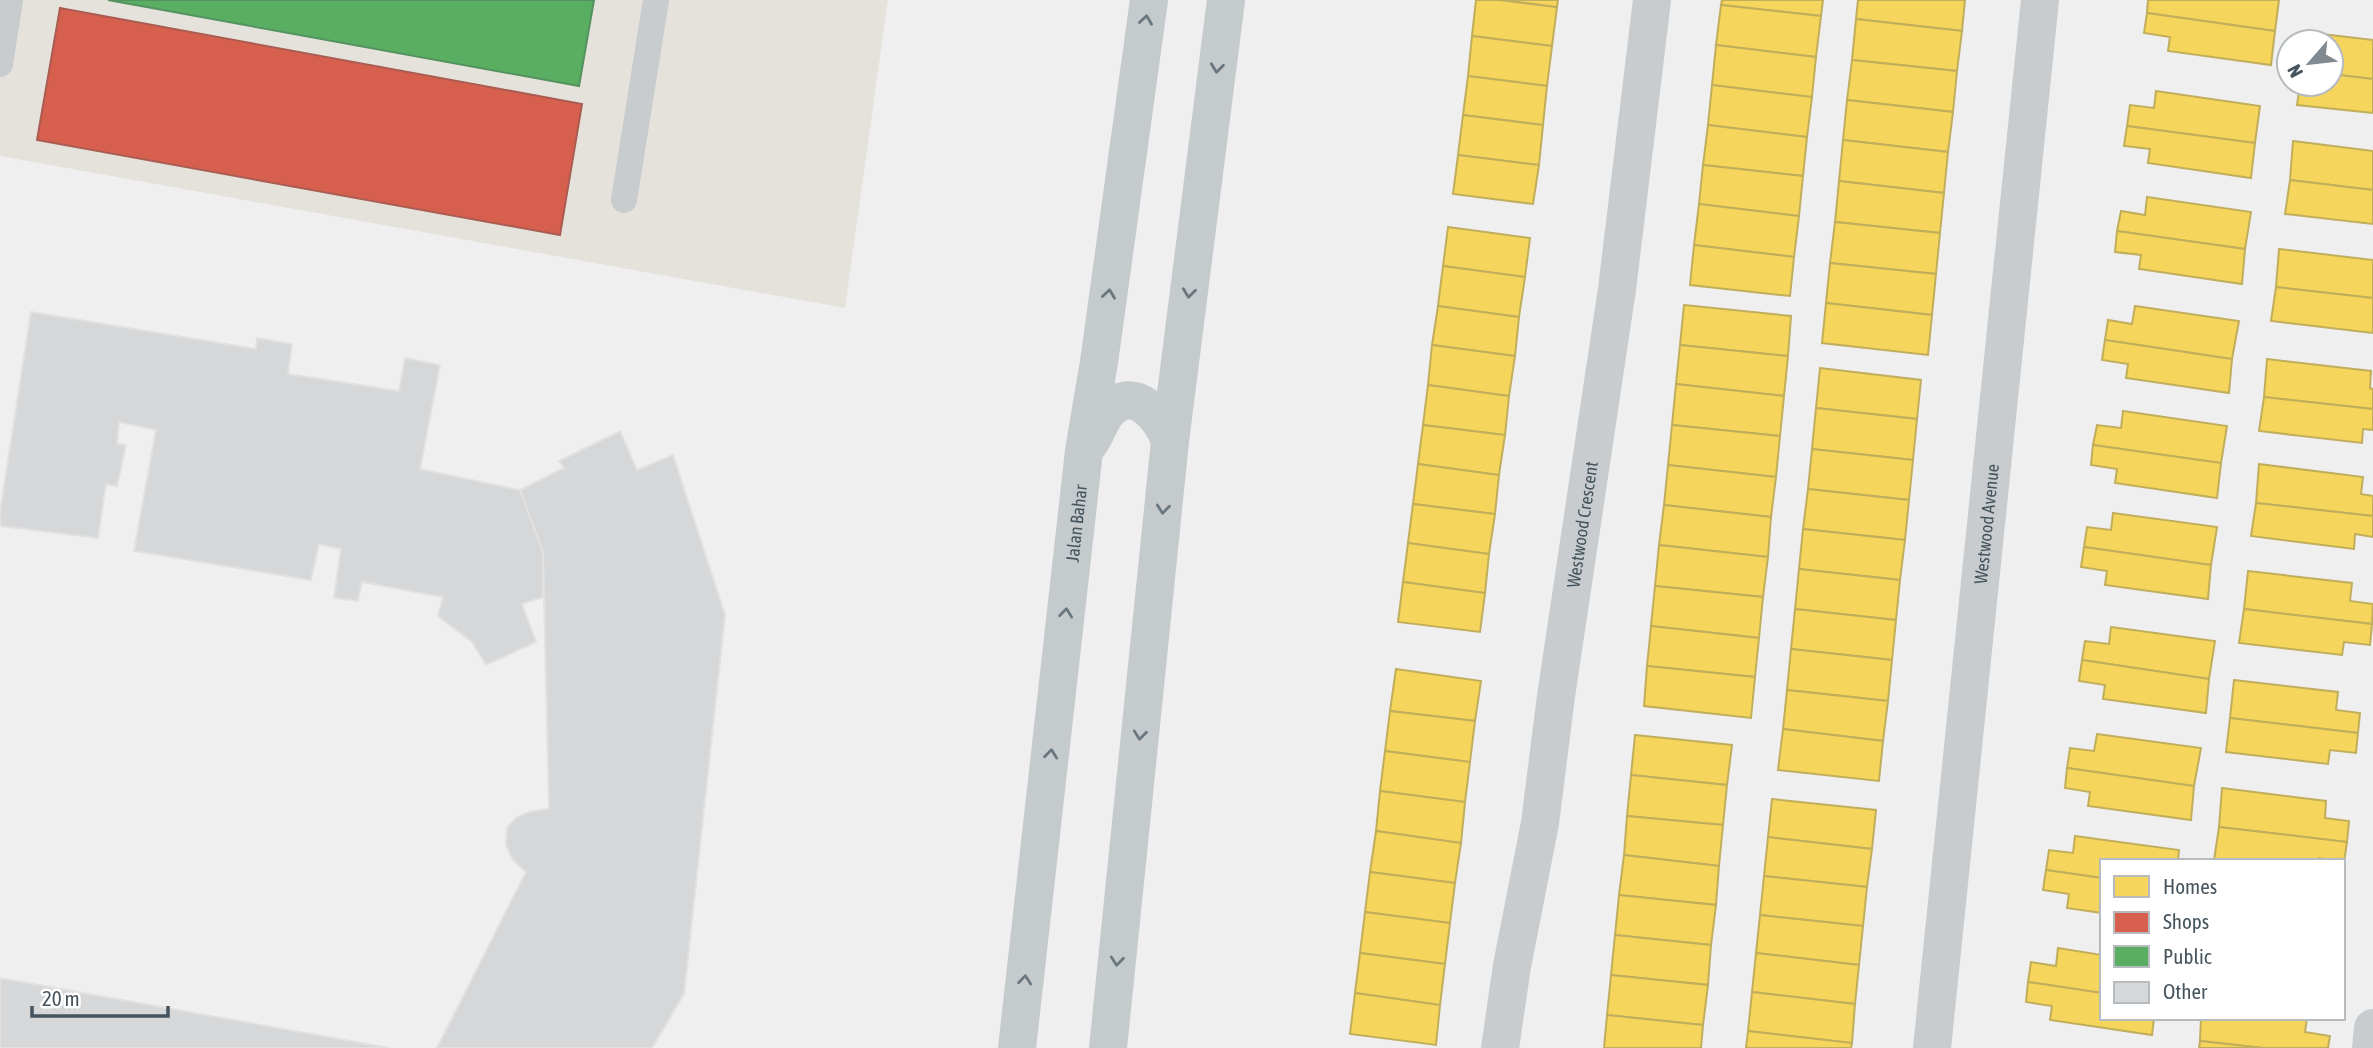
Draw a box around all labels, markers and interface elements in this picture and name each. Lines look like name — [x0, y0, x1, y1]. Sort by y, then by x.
one-way arrow — [1139, 14, 1154, 26]
north arrow — [2275, 28, 2345, 98]
text: N — [2283, 61, 2307, 81]
one-way arrow — [1210, 62, 1225, 74]
one-way arrow — [1101, 288, 1116, 300]
one-way arrow — [1181, 288, 1196, 299]
street label: Westwood Crescent — [1562, 460, 1602, 589]
street label: Westwood Avenue — [1969, 463, 2003, 585]
street label: Jalan Bahar — [1061, 483, 1091, 563]
one-way arrow — [1156, 503, 1171, 515]
one-way arrow — [1059, 607, 1074, 619]
one-way arrow — [1133, 730, 1148, 741]
one-way arrow — [1043, 748, 1058, 760]
legend — [2100, 859, 2345, 1020]
text: Homes — [2163, 874, 2217, 898]
text: Shops — [2163, 909, 2209, 933]
text: Public — [2163, 944, 2212, 968]
one-way arrow — [1110, 956, 1125, 967]
scale bar — [32, 974, 168, 1018]
one-way arrow — [1017, 974, 1032, 985]
text: Other — [2163, 979, 2208, 1003]
text: 20 m — [42, 986, 80, 1010]

